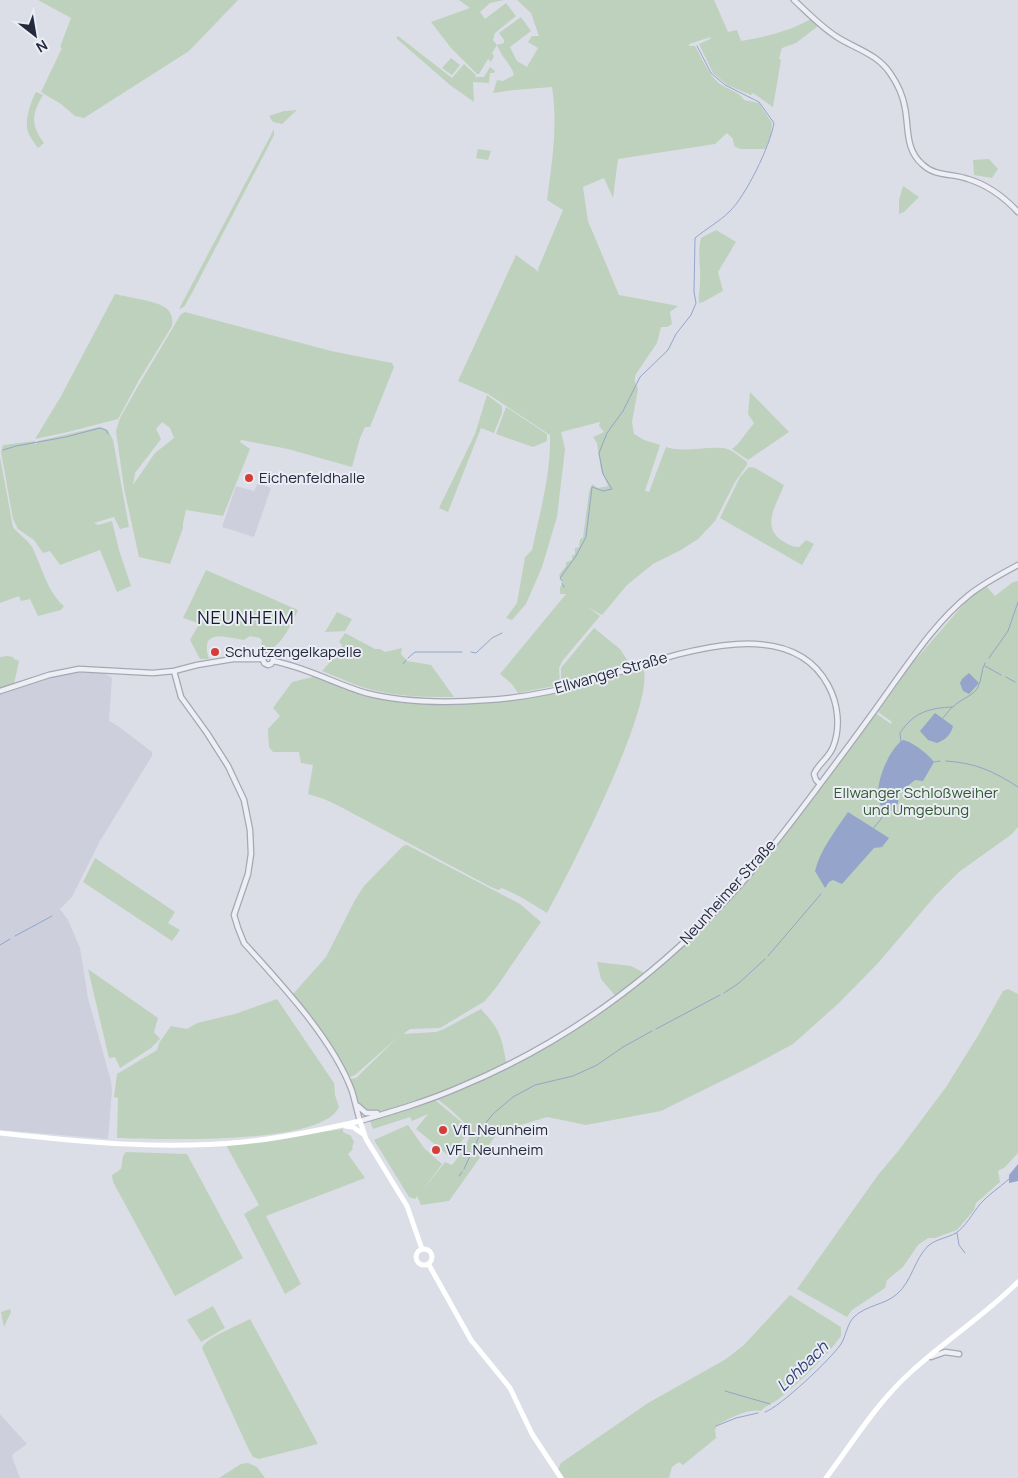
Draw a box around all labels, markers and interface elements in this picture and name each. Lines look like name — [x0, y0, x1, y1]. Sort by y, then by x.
north arrow — [10, 10, 60, 60]
text: N — [33, 36, 51, 57]
place label: Eichenfeldhalle — [259, 467, 365, 488]
marker: Eichenfeldhalle — [243, 472, 255, 484]
district label: NEUNHEIM — [197, 605, 295, 629]
place label: Schutzengelkapelle — [225, 641, 362, 662]
marker: Schutzengelkapelle — [209, 646, 221, 658]
street label: Ellwanger Straße — [552, 646, 670, 699]
park label: Ellwanger Schloßweiher und Umgebung — [834, 782, 999, 820]
street label: Neunheimer Straße — [675, 835, 781, 949]
place label: VfL Neunheim — [453, 1119, 548, 1140]
marker: VfL Neunheim — [437, 1124, 449, 1136]
place label: VFL Neunheim — [446, 1139, 543, 1160]
marker: VFL Neunheim — [430, 1144, 442, 1156]
water label: Lohbach — [771, 1336, 833, 1396]

